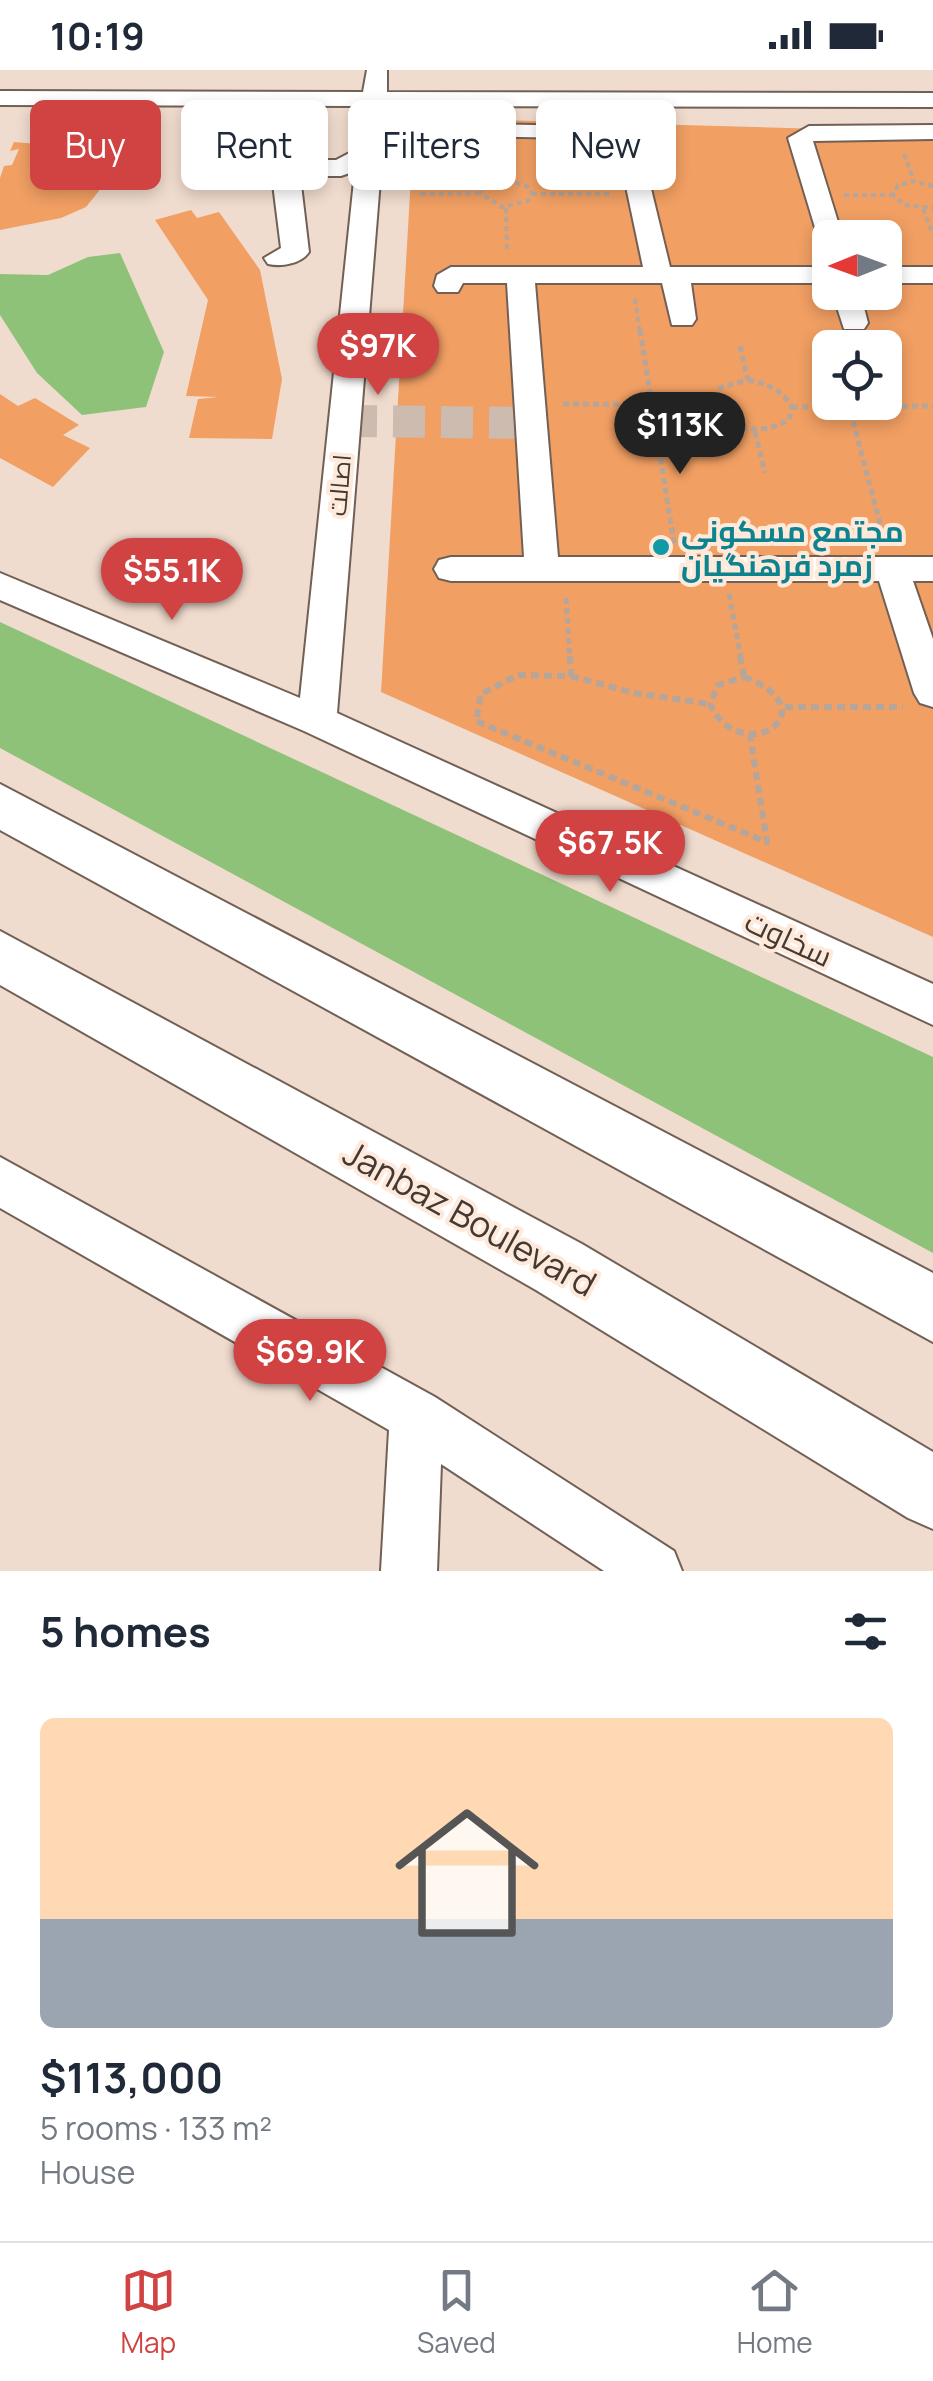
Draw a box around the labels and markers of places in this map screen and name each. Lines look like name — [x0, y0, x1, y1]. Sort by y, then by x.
pin: $97K — [319, 313, 437, 398]
pin: $113K — [610, 392, 750, 477]
place label: مجتمع مسکونی زمرد فرهنگیان — [681, 510, 904, 585]
marker: مجتمع مسکونی زمرد فرهنگیان — [650, 536, 672, 558]
pin: $55.1K — [91, 538, 253, 623]
pin: $67.5K — [529, 810, 691, 895]
pin: $69.9K — [229, 1319, 391, 1404]

